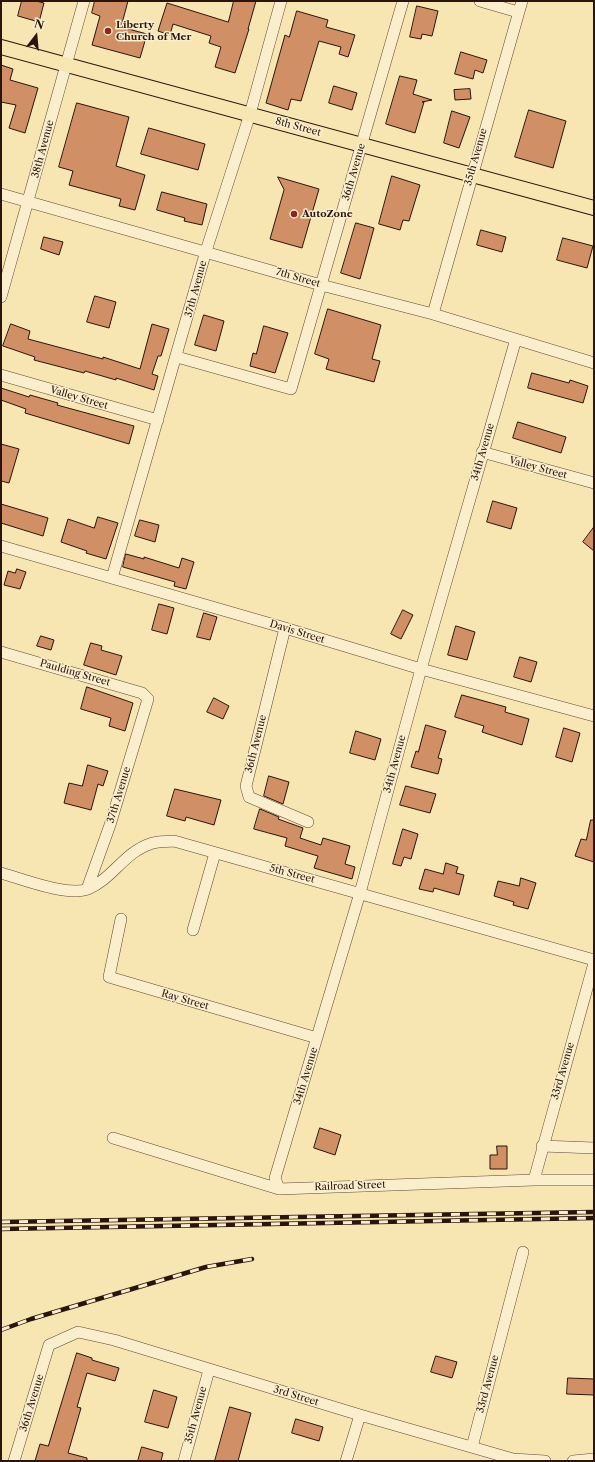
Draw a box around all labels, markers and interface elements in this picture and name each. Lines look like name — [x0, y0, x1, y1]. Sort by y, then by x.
north arrow — [16, 16, 56, 56]
text: N — [33, 16, 46, 33]
place label: Liberty Church of Mer — [116, 19, 191, 42]
marker: Liberty Church of Mer — [103, 26, 113, 36]
street label: 8th Street — [274, 115, 322, 139]
street label: 38th Avenue — [30, 119, 56, 179]
street label: 35th Avenue — [462, 127, 490, 187]
street label: 36th Avenue — [340, 142, 368, 202]
place label: AutoZone — [302, 208, 353, 220]
marker: AutoZone — [289, 209, 299, 219]
street label: 37th Avenue — [183, 259, 209, 319]
street label: 7th Street — [274, 266, 322, 290]
street label: Valley Street — [49, 384, 109, 412]
street label: 34th Avenue — [469, 422, 497, 482]
street label: Valley Street — [508, 455, 568, 481]
street label: Davis Street — [268, 618, 326, 646]
street label: Paulding Street — [38, 657, 112, 689]
street label: 36th Avenue — [243, 714, 269, 774]
street label: 34th Avenue — [382, 734, 408, 794]
street label: 37th Avenue — [105, 765, 133, 825]
street label: 5th Street — [268, 862, 316, 886]
street label: Ray Street — [160, 987, 210, 1013]
street label: 33rd Avenue — [549, 1041, 577, 1101]
street label: 34th Avenue — [292, 1046, 320, 1106]
street label: Railroad Street — [314, 1179, 386, 1193]
street label: 33rd Avenue — [475, 1354, 501, 1414]
street label: 36th Avenue — [18, 1373, 46, 1433]
street label: 3rd Street — [272, 1383, 320, 1409]
street label: 35th Avenue — [183, 1385, 209, 1445]

